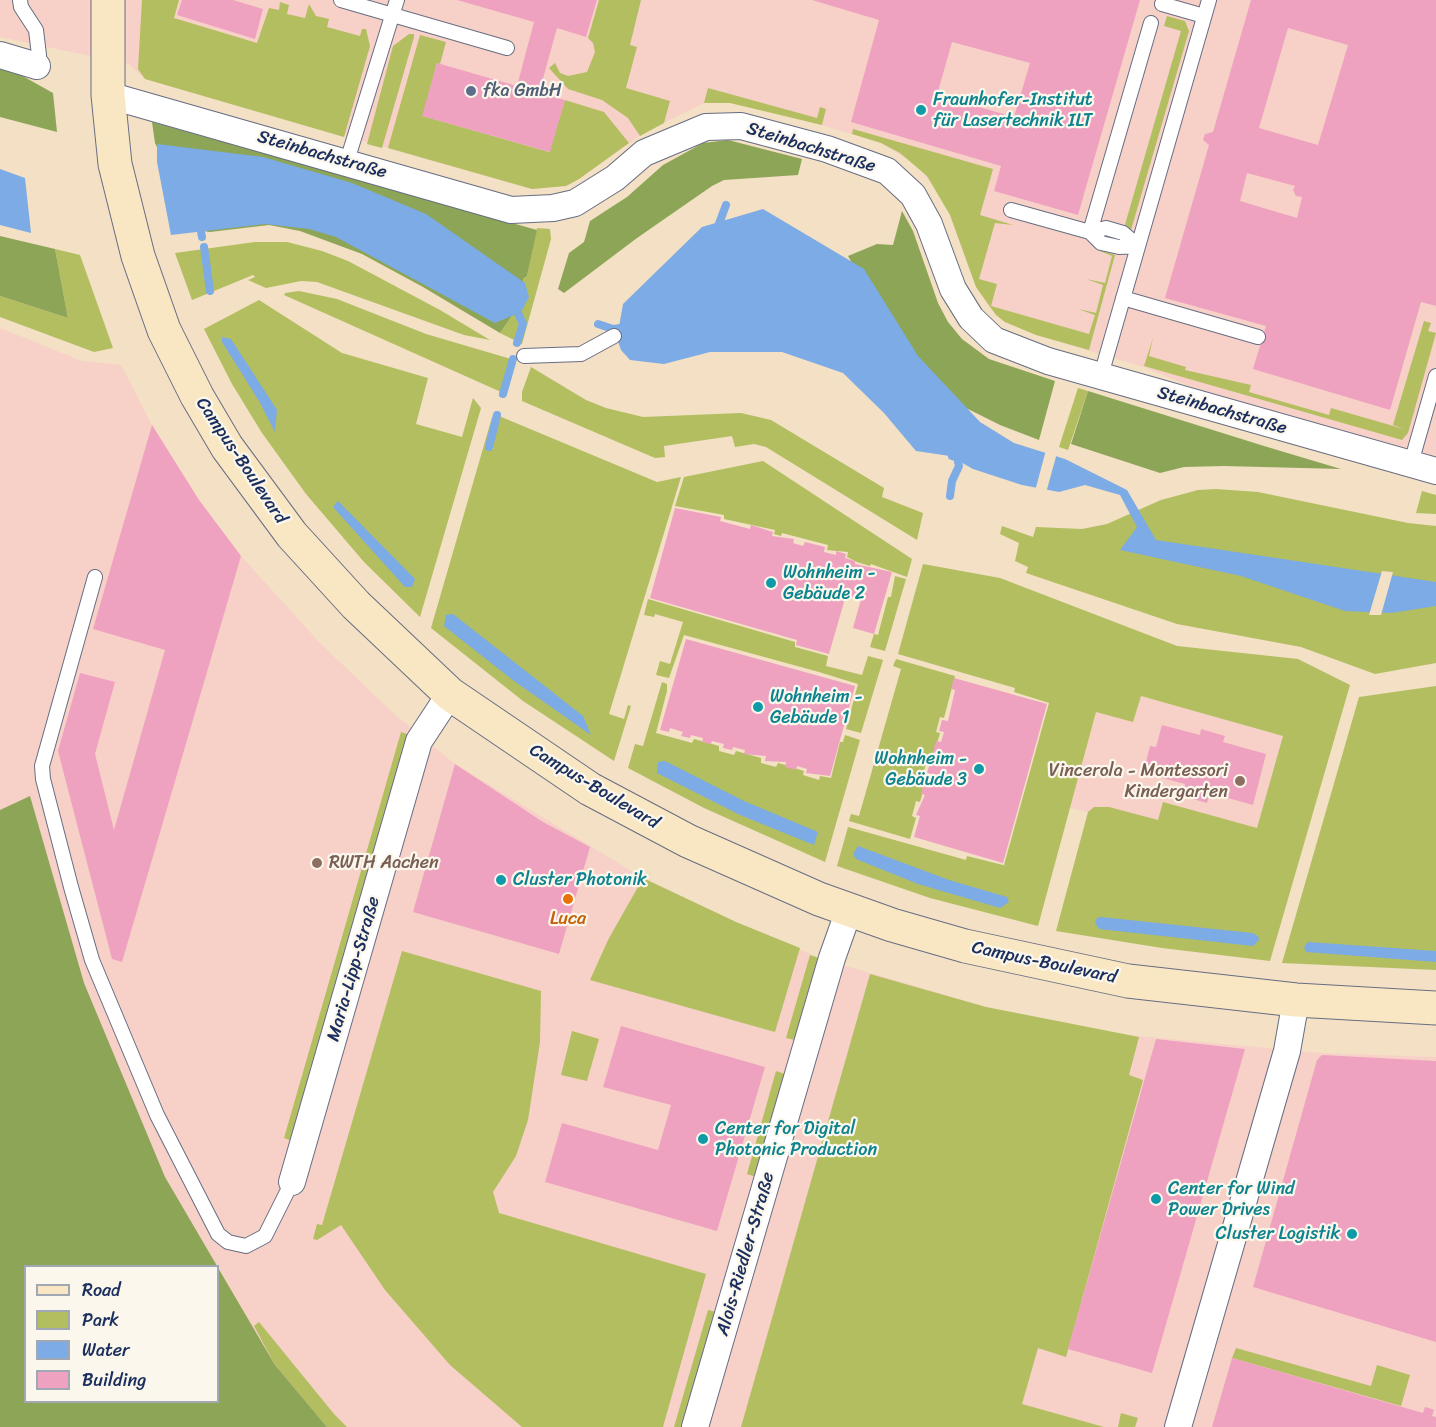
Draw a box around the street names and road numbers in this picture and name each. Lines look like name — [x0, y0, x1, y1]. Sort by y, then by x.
street label: Steinbachstraße — [744, 118, 878, 178]
street label: Steinbachstraße — [255, 126, 389, 184]
street label: Steinbachstraße — [1155, 382, 1289, 440]
street label: Campus-Boulevard — [191, 394, 291, 528]
street label: Campus-Boulevard — [525, 740, 663, 834]
street label: Maria-Lipp-Straße — [323, 894, 385, 1044]
street label: Campus-Boulevard — [970, 937, 1118, 989]
street label: Alois-Riedler-Straße — [712, 1170, 780, 1338]

